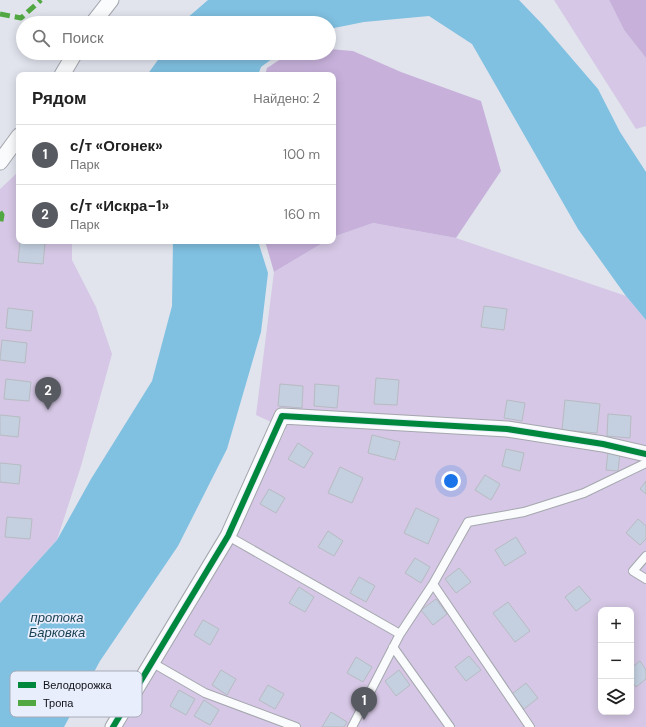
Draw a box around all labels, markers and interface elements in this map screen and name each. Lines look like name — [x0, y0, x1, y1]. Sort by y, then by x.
search box — [16, 16, 336, 60]
icon: search — [30, 27, 52, 49]
text: Поиск — [62, 28, 104, 48]
text: Рядом — [32, 87, 87, 109]
text: Найдено: 2 — [253, 90, 320, 107]
text: с/т «Огонек» — [70, 136, 163, 156]
text: 1 — [43, 146, 47, 163]
text: 100 m — [283, 146, 320, 163]
text: Парк — [70, 156, 100, 173]
text: с/т «Искра-1» — [70, 196, 169, 216]
text: 2 — [41, 206, 49, 223]
text: 160 m — [284, 206, 320, 223]
text: Парк — [70, 216, 100, 233]
pin: 2 — [35, 377, 61, 410]
your location — [441, 471, 461, 491]
map controls — [598, 607, 634, 715]
button: + — [598, 607, 634, 643]
water label: протока Барковка — [29, 609, 85, 641]
button: − — [598, 643, 634, 679]
legend — [10, 671, 142, 717]
text: Велодорожка — [43, 678, 113, 692]
button: layers — [598, 679, 634, 715]
pin: 1 — [351, 687, 377, 720]
text: Тропа — [43, 696, 74, 710]

